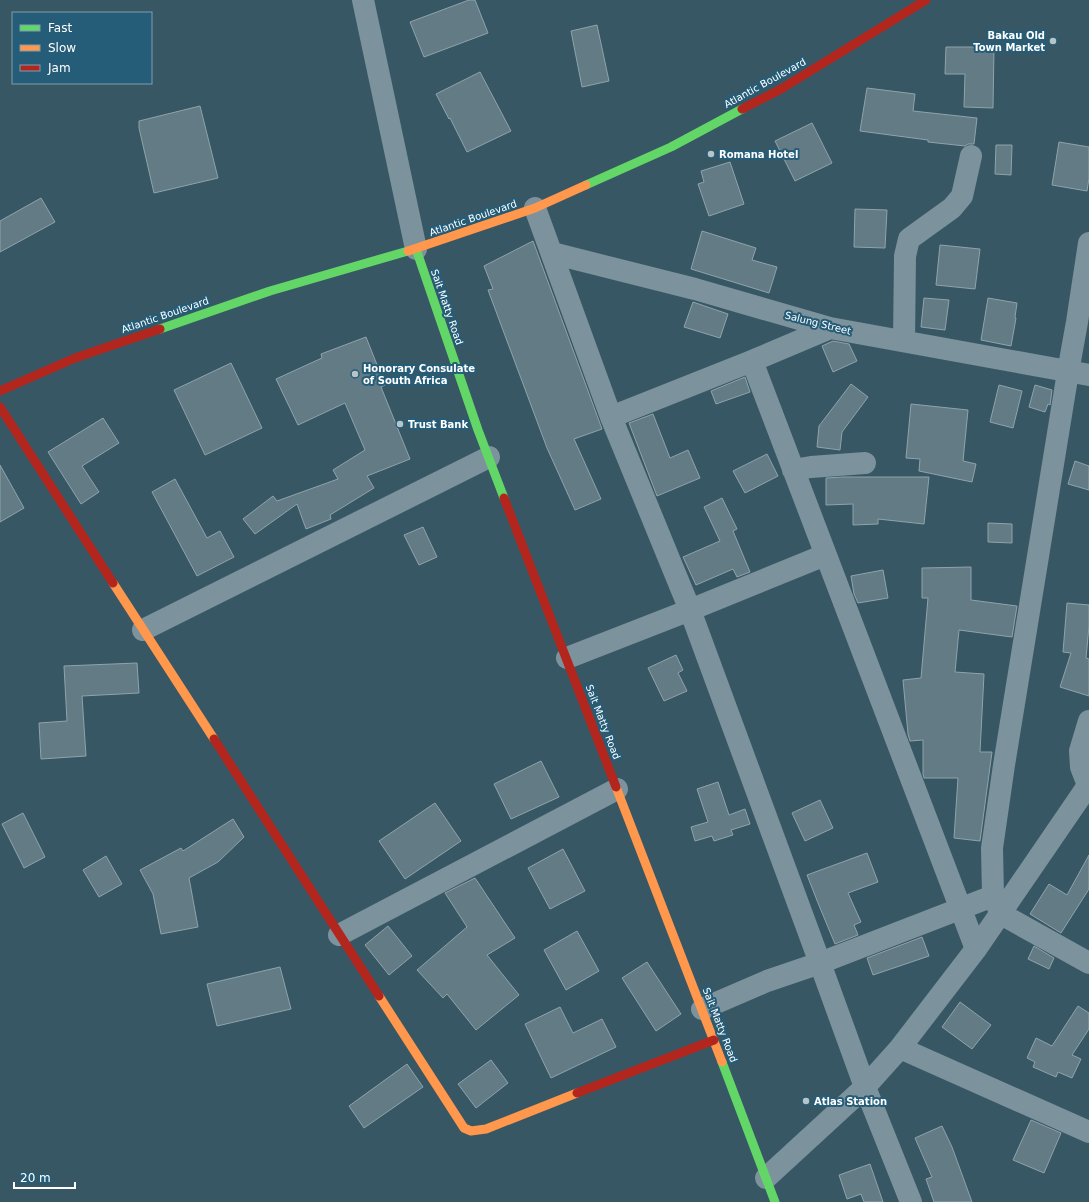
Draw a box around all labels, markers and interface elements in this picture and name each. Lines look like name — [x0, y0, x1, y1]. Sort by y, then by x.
legend — [12, 12, 152, 84]
text: Fast — [48, 21, 72, 35]
place label: Bakau Old Town Market — [973, 30, 1045, 53]
marker: Bakau Old Town Market — [1048, 36, 1058, 46]
text: Slow — [48, 41, 76, 55]
street label: Atlantic Boulevard — [722, 56, 808, 110]
text: Jam — [47, 61, 71, 75]
marker: Romana Hotel — [706, 149, 716, 159]
place label: Romana Hotel — [719, 149, 798, 160]
street label: Atlantic Boulevard — [428, 198, 518, 238]
street label: Sait Matty Road — [429, 268, 465, 346]
street label: Atlantic Boulevard — [120, 295, 210, 335]
street label: Salung Street — [784, 309, 852, 337]
place label: Honorary Consulate of South Africa — [363, 363, 475, 386]
marker: Honorary Consulate of South Africa — [350, 369, 360, 379]
marker: Trust Bank — [395, 419, 405, 429]
place label: Trust Bank — [408, 419, 468, 430]
street label: Sait Matty Road — [584, 683, 622, 761]
street label: Sait Matty Road — [701, 986, 739, 1064]
marker: Atlas Station — [801, 1096, 811, 1106]
place label: Atlas Station — [814, 1096, 887, 1107]
scale bar — [14, 1164, 75, 1190]
text: 20 m — [20, 1171, 51, 1185]

